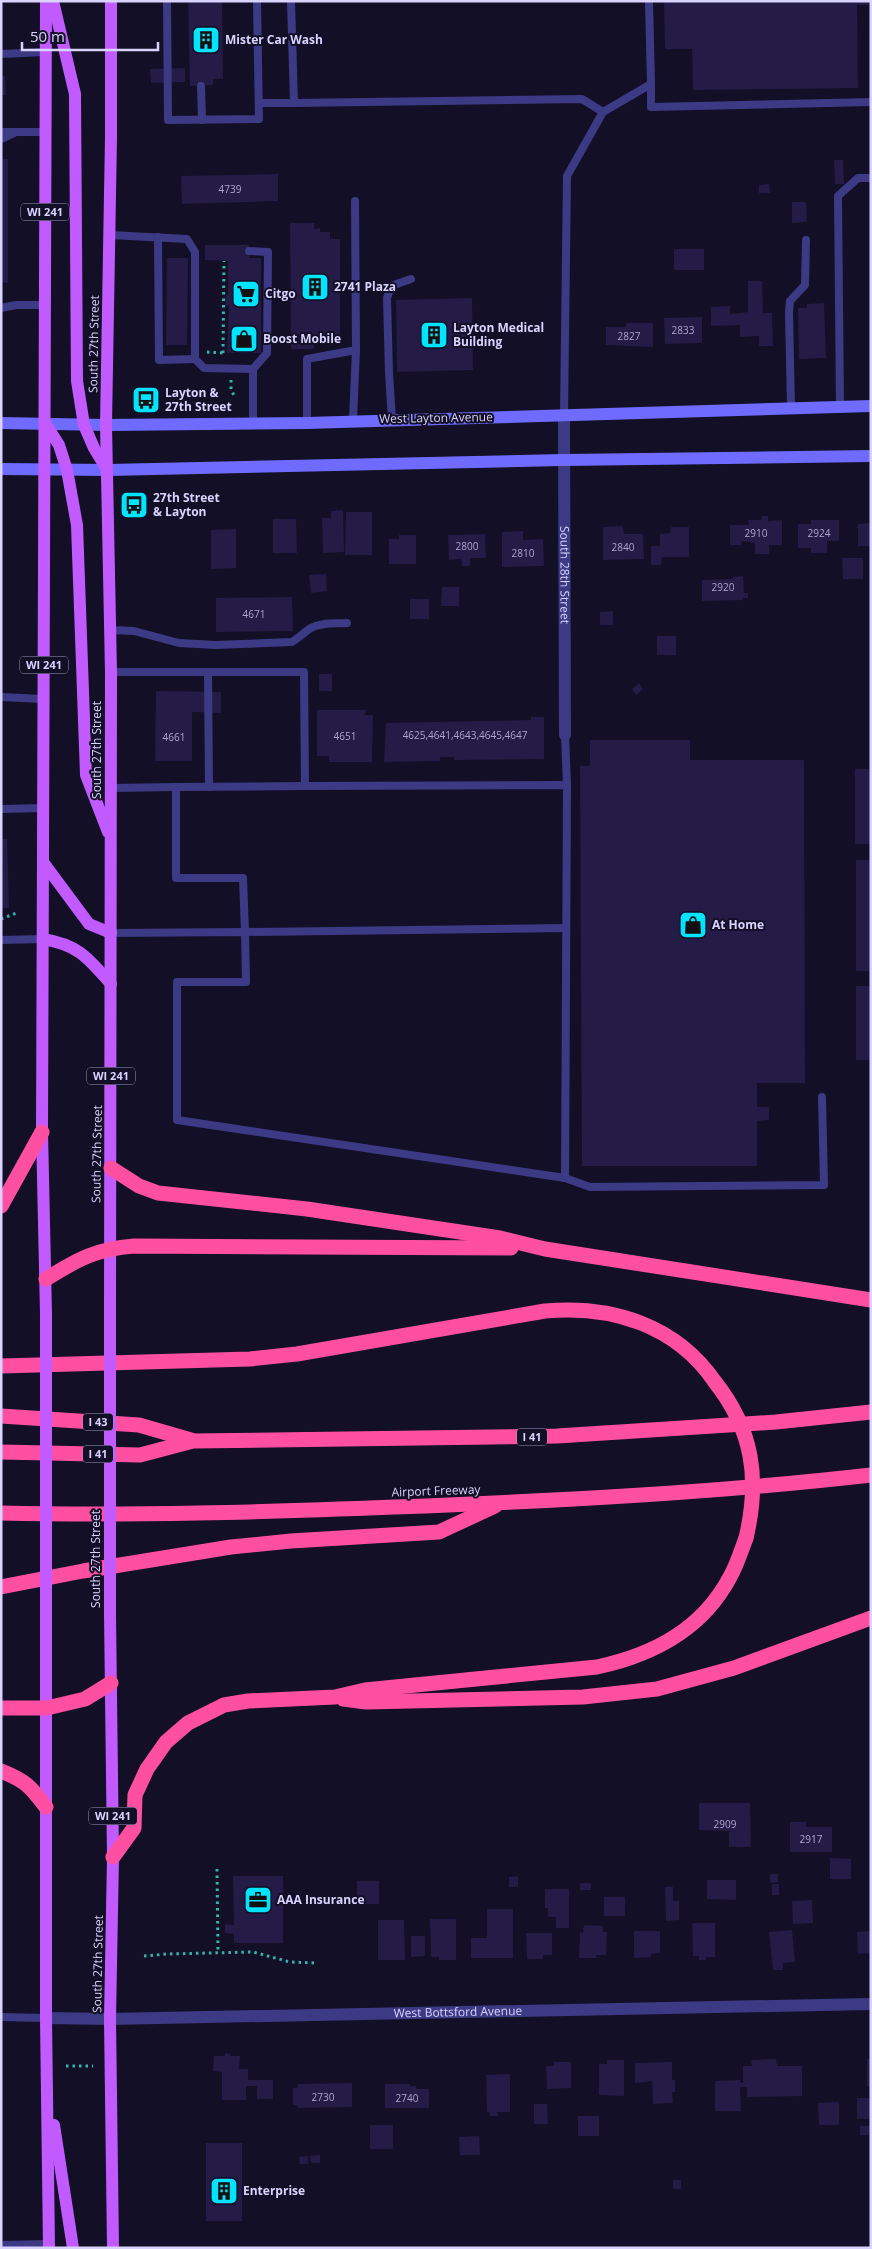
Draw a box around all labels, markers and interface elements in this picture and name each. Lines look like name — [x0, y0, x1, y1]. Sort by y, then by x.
scale bar — [22, 20, 159, 52]
building icon: Mister Car Wash — [191, 25, 221, 55]
text: 50 m — [30, 26, 65, 46]
place label: Mister Car Wash — [225, 31, 323, 48]
house number: 4739 — [219, 182, 242, 196]
road number: WI 241 — [21, 203, 69, 220]
building icon: 2741 Plaza — [300, 272, 330, 302]
place label: 2741 Plaza — [334, 278, 396, 295]
supermarket icon: Citgo — [231, 279, 261, 309]
place label: Citgo — [265, 285, 296, 302]
street label: South 27th Street — [84, 295, 103, 393]
place label: Layton Medical Building — [453, 319, 544, 350]
building icon: Layton Medical Building — [419, 320, 449, 350]
house number: 2833 — [672, 323, 695, 337]
shop icon: Boost Mobile — [229, 324, 259, 354]
house number: 2827 — [618, 329, 641, 343]
place label: Boost Mobile — [263, 330, 341, 347]
place label: Layton & 27th Street — [165, 384, 232, 415]
bus stop icon: Layton & 27th Street — [131, 385, 161, 415]
street label: West Layton Avenue — [379, 408, 493, 427]
place label: 27th Street & Layton — [153, 489, 220, 520]
bus stop icon: 27th Street & Layton — [119, 490, 149, 520]
street label: South 28th Street — [556, 526, 574, 624]
house number: 2910 — [745, 526, 768, 540]
house number: 2924 — [808, 526, 831, 540]
house number: 2800 — [456, 539, 479, 553]
house number: 2840 — [612, 540, 635, 554]
house number: 2810 — [512, 546, 535, 560]
house number: 2920 — [712, 580, 735, 594]
house number: 4671 — [243, 607, 265, 621]
road number: WI 241 — [20, 656, 68, 674]
street label: South 27th Street — [88, 701, 105, 799]
house number: 4625,4641,4643,4645,4647 — [403, 728, 528, 742]
house number: 4651 — [334, 729, 356, 743]
house number: 4661 — [163, 730, 185, 744]
shop icon: At Home — [678, 910, 708, 940]
place label: At Home — [712, 916, 764, 933]
road number: WI 241 — [87, 1068, 135, 1084]
street label: South 27th Street — [87, 1105, 106, 1203]
road number: I 43 — [83, 1414, 113, 1430]
road number: I 41 — [517, 1428, 547, 1445]
road number: I 41 — [83, 1446, 113, 1462]
street label: Airport Freeway — [391, 1480, 482, 1501]
street label: South 27th Street — [87, 1510, 104, 1608]
road number: WI 241 — [89, 1808, 137, 1824]
house number: 2909 — [714, 1817, 737, 1831]
house number: 2917 — [800, 1832, 823, 1846]
office icon: AAA Insurance — [243, 1885, 273, 1915]
place label: AAA Insurance — [277, 1891, 365, 1908]
street label: South 27th Street — [88, 1915, 107, 2013]
street label: West Bottsford Avenue — [393, 2002, 523, 2021]
house number: 2730 — [312, 2090, 335, 2104]
house number: 2740 — [396, 2091, 419, 2105]
building icon: Enterprise — [209, 2176, 239, 2206]
place label: Enterprise — [243, 2182, 305, 2199]

